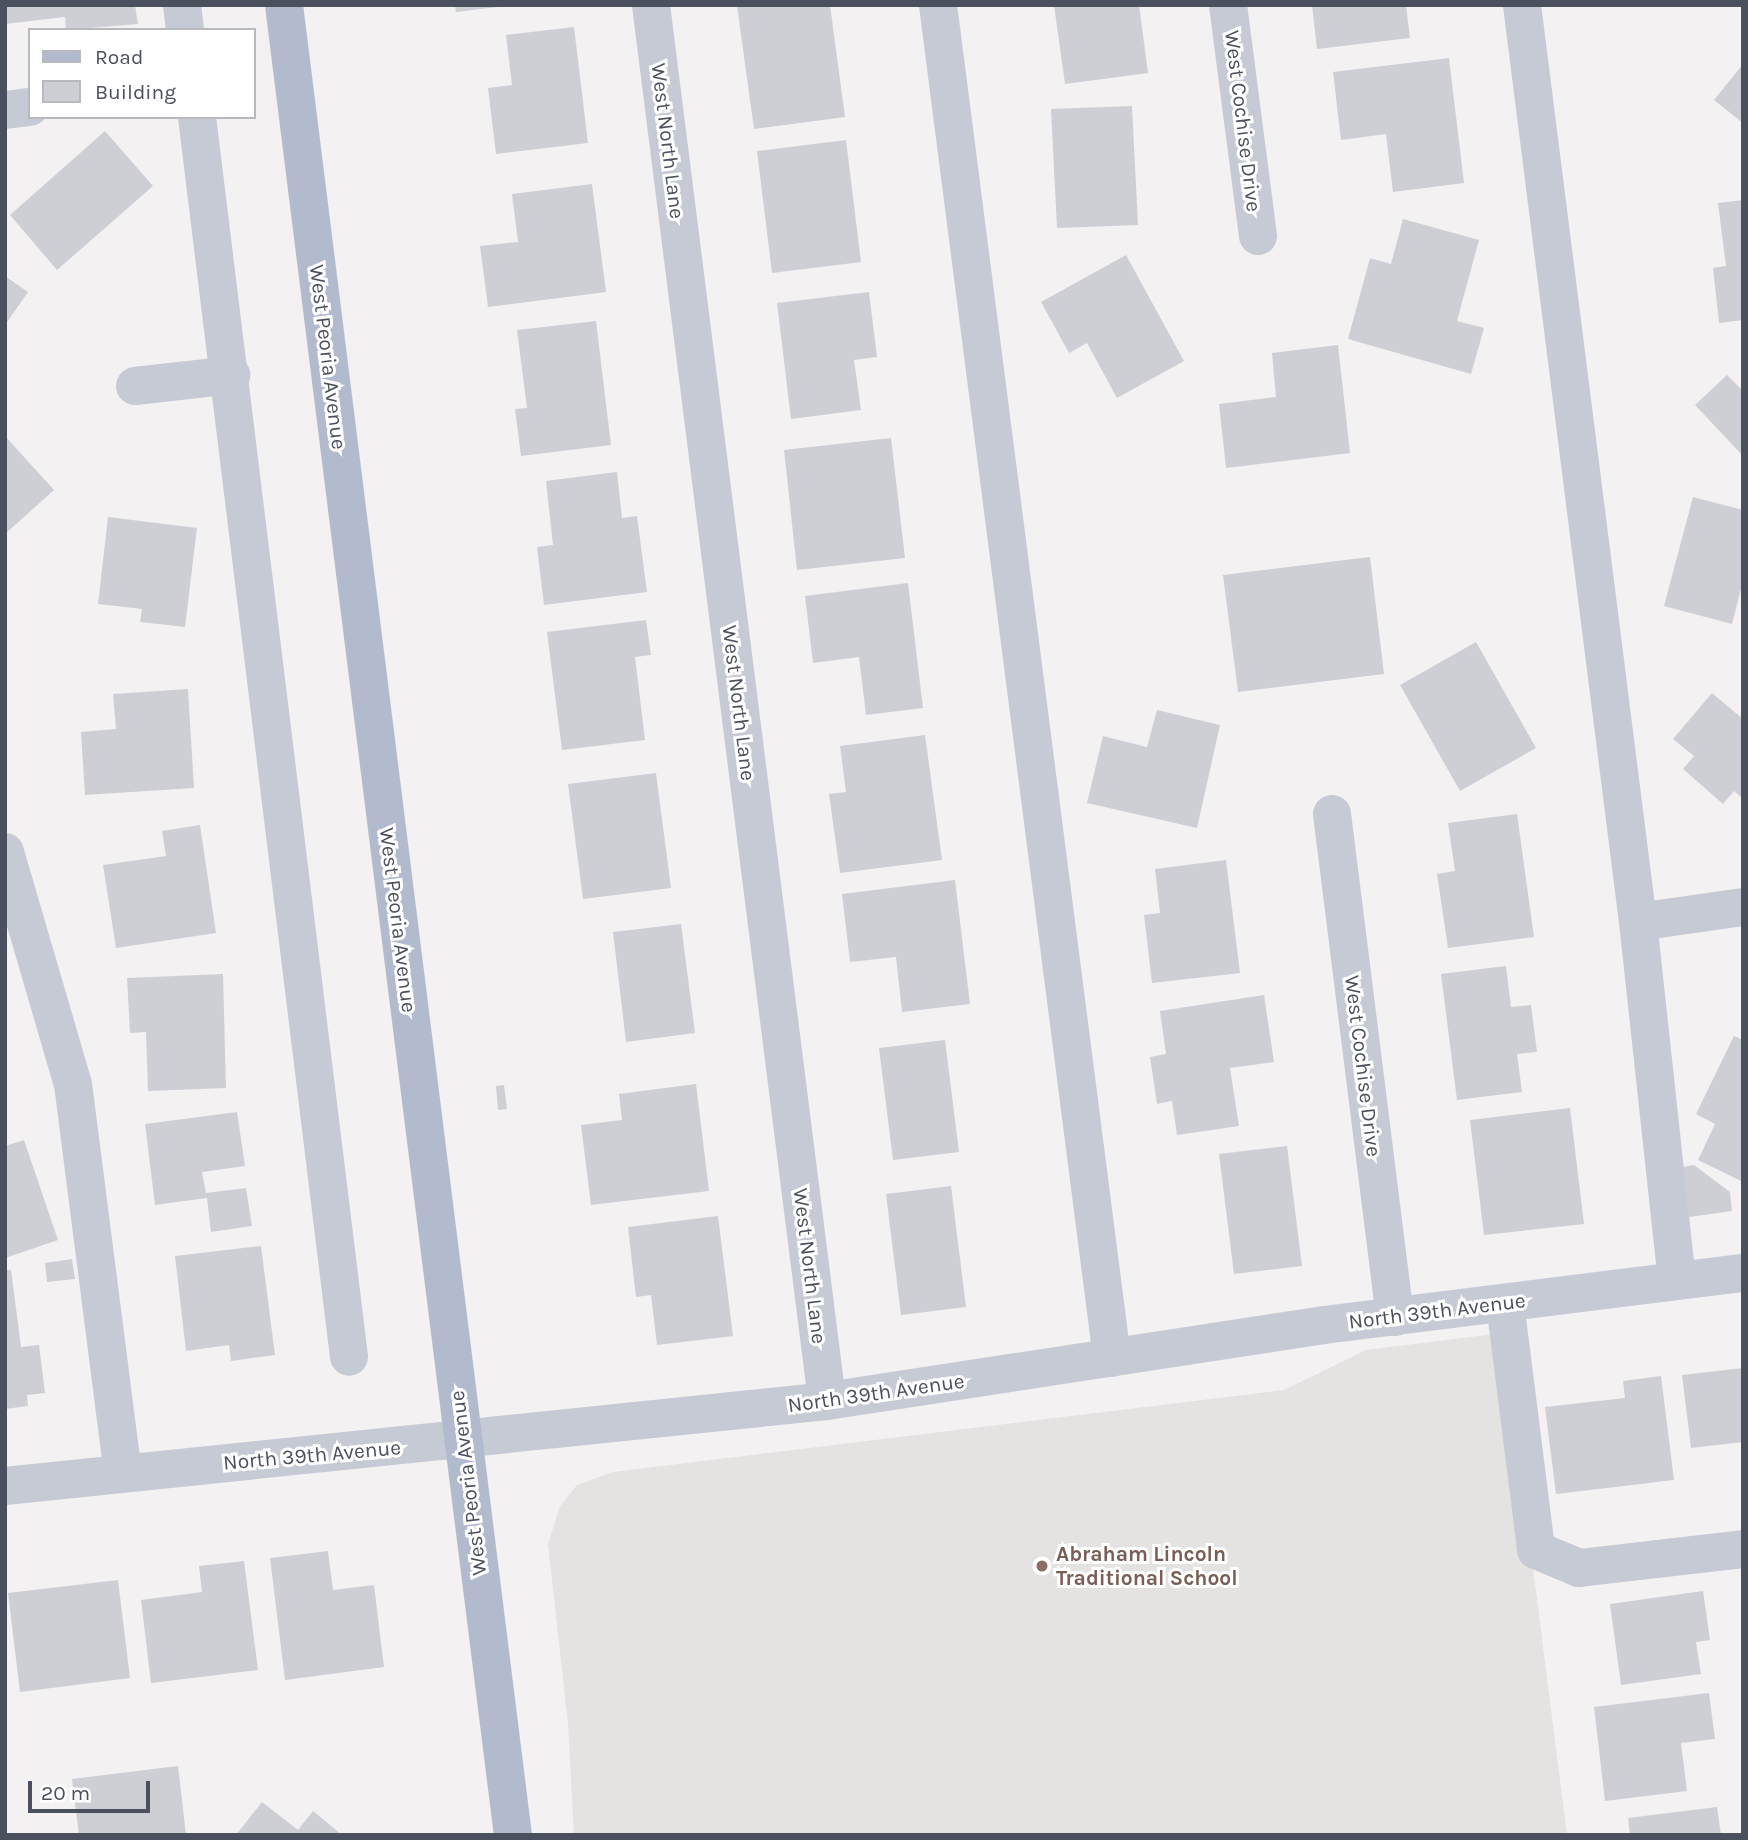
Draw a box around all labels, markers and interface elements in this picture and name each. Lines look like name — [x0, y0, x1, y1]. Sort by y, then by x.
legend — [28, 28, 256, 119]
street label: West Cochise Drive — [1219, 29, 1267, 213]
text: Road — [95, 45, 143, 69]
street label: West North Lane — [646, 62, 690, 220]
text: Building — [95, 80, 176, 104]
street label: West Peoria Avenue — [304, 263, 352, 451]
street label: West North Lane — [717, 624, 761, 782]
street label: West Peoria Avenue — [374, 826, 422, 1014]
street label: West Cochise Drive — [1339, 974, 1387, 1158]
street label: West North Lane — [788, 1187, 832, 1345]
street label: North 39th Avenue — [1347, 1288, 1527, 1334]
street label: North 39th Avenue — [786, 1368, 966, 1418]
street label: West Peoria Avenue — [444, 1389, 492, 1577]
street label: North 39th Avenue — [222, 1435, 402, 1475]
place label: Abraham Lincoln Traditional School — [1056, 1541, 1238, 1591]
marker: Abraham Lincoln Traditional School — [1034, 1558, 1050, 1574]
scale bar — [32, 1766, 154, 1810]
text: 20 m — [41, 1781, 90, 1805]

